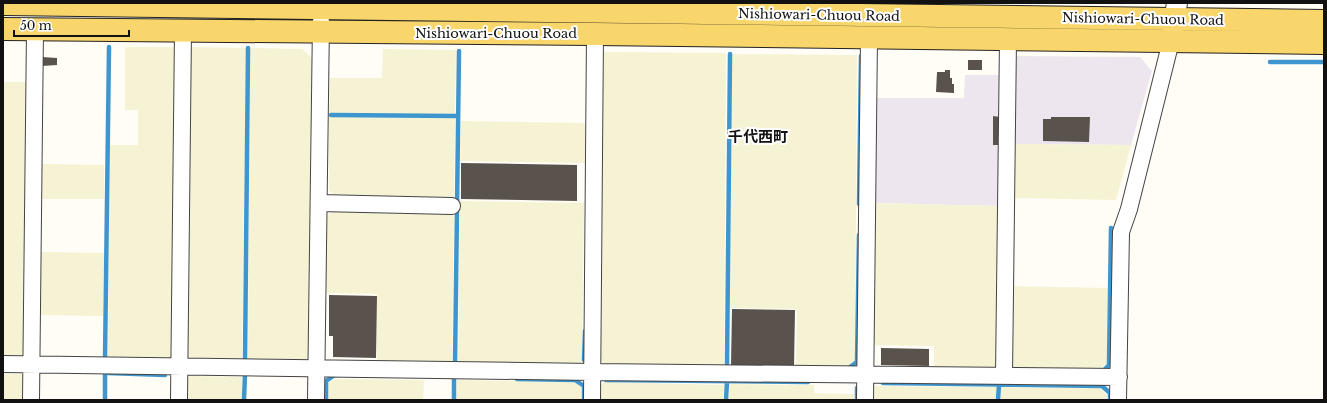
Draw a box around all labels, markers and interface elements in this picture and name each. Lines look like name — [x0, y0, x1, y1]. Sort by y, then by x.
street label: Nishiowari-Chuou Road — [738, 5, 900, 25]
street label: Nishiowari-Chuou Road — [1062, 9, 1224, 29]
scale bar — [14, 12, 129, 38]
text: 50 m — [20, 18, 52, 33]
street label: Nishiowari-Chuou Road — [415, 25, 577, 42]
district label: 千代西町 — [728, 127, 788, 146]

